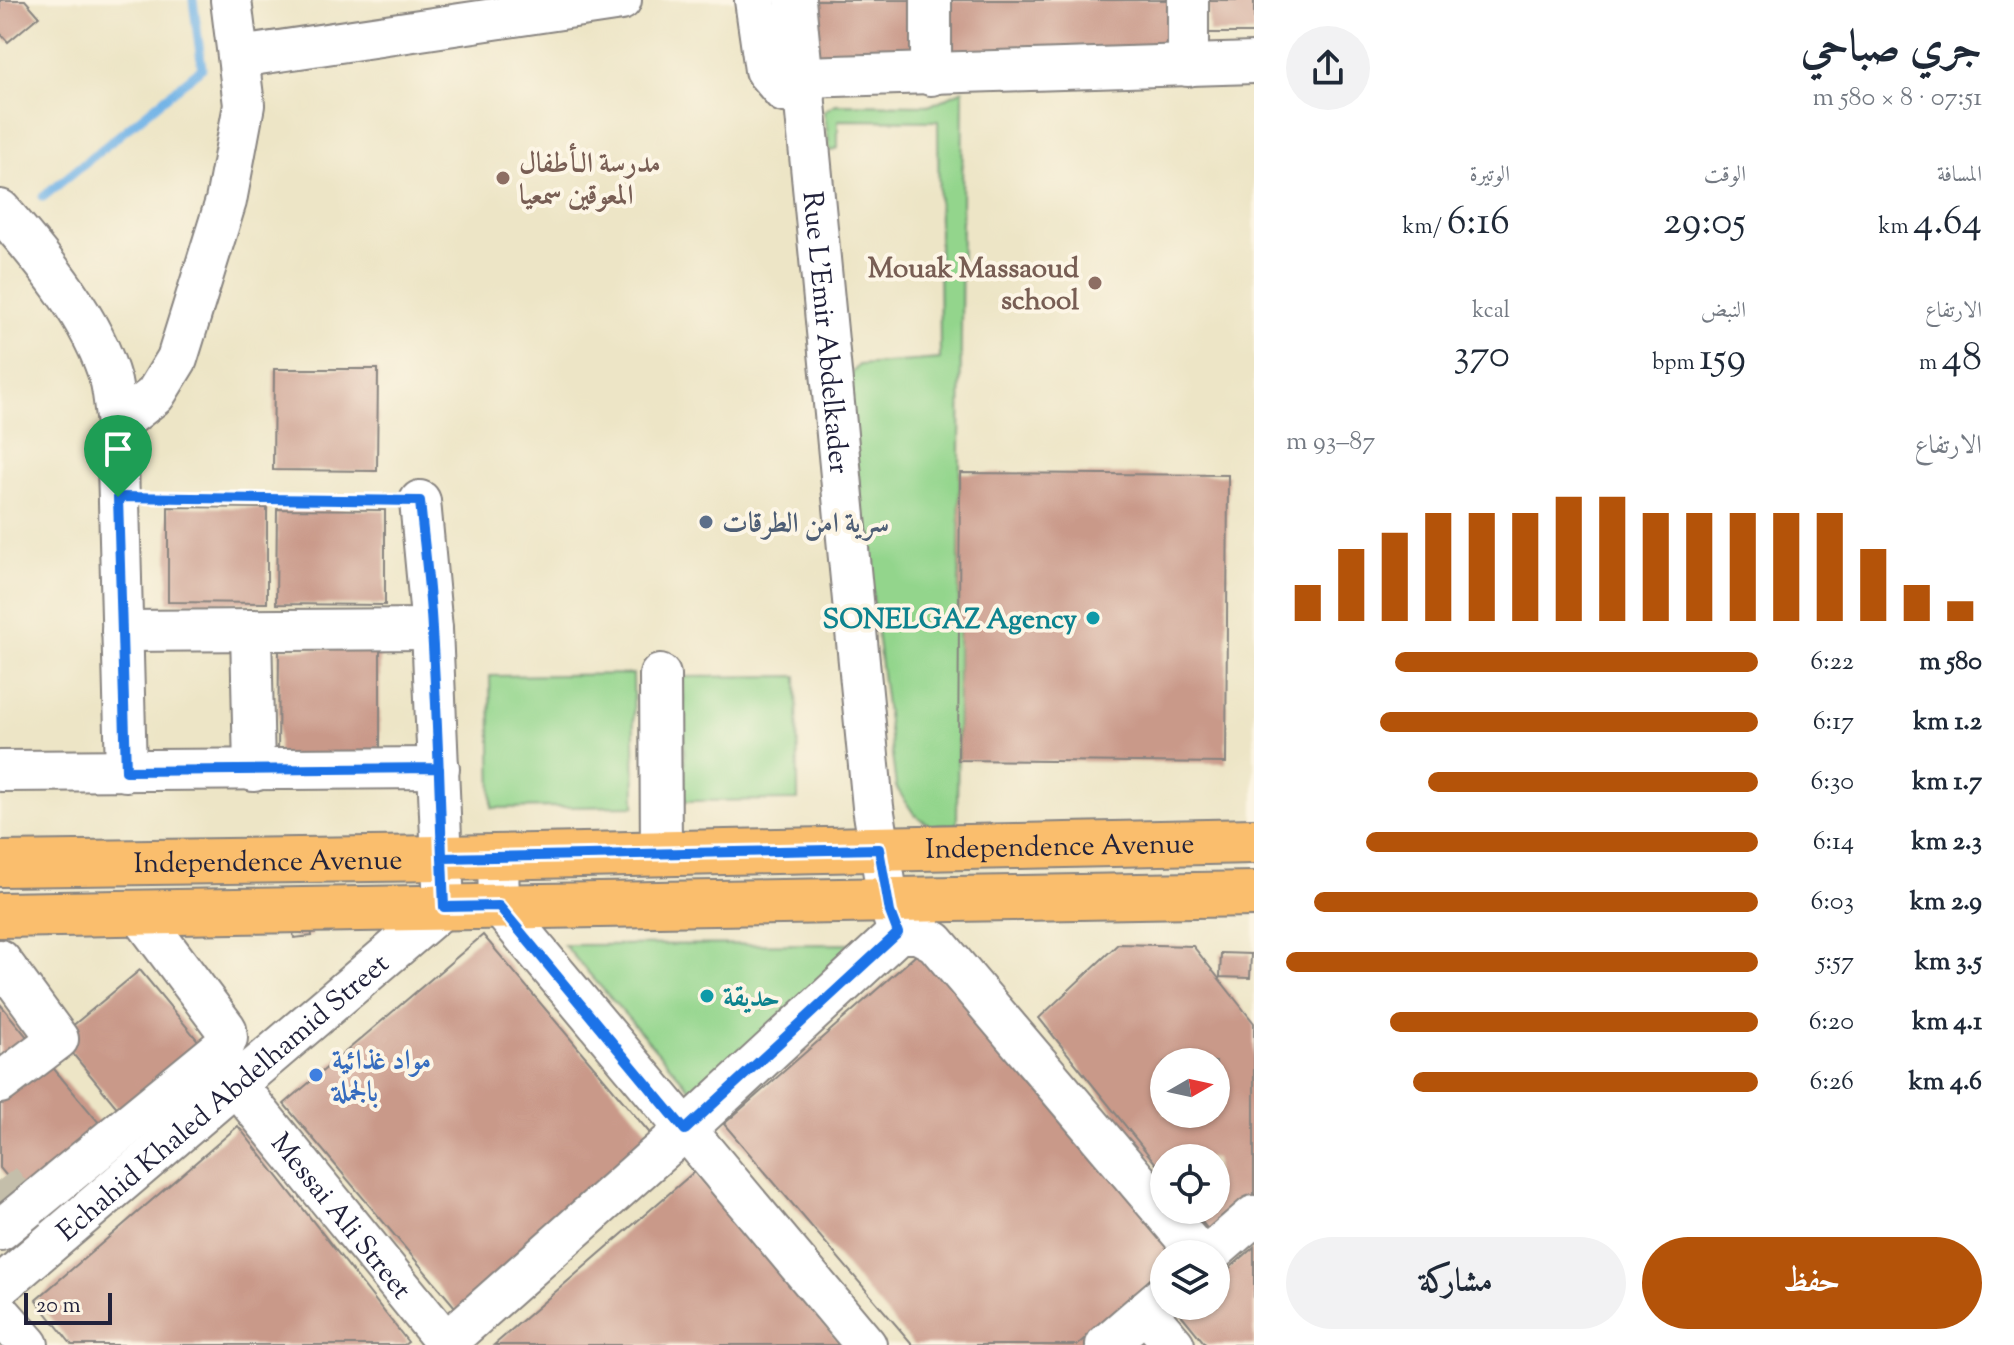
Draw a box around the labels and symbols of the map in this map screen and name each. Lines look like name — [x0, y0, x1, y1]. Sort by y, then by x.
place label: مدرسة الـأطفال المعوقين سمعيا — [519, 142, 661, 217]
marker: مدرسة الـأطفال المعوقين سمعيا — [494, 169, 512, 187]
street label: Rue L'Emir Abdelkader — [791, 190, 858, 476]
place label: Mouak Massaoud school — [868, 250, 1079, 322]
marker: Mouak Massaoud school — [1086, 274, 1104, 292]
pin — [84, 415, 152, 497]
place label: سرية امن الطرقات — [722, 505, 889, 545]
marker: سرية امن الطرقات — [697, 513, 715, 531]
place label: SONELGAZ Agency — [823, 601, 1077, 641]
marker: SONELGAZ Agency — [1084, 609, 1102, 627]
street label: Independence Avenue — [925, 825, 1195, 871]
street label: Independence Avenue — [133, 842, 403, 885]
street label: Echahid Khaled Abdelhamid Street — [49, 945, 399, 1252]
place label: حديقة — [723, 979, 780, 1019]
marker: حديقة — [698, 987, 716, 1005]
place label: مواد غذائية بالجملة — [330, 1042, 431, 1114]
north arrow — [1150, 1048, 1230, 1128]
marker: مواد غذائية بالجملة — [307, 1066, 325, 1084]
street label: Messai Ali Street — [260, 1125, 420, 1309]
scale bar — [24, 1289, 112, 1325]

